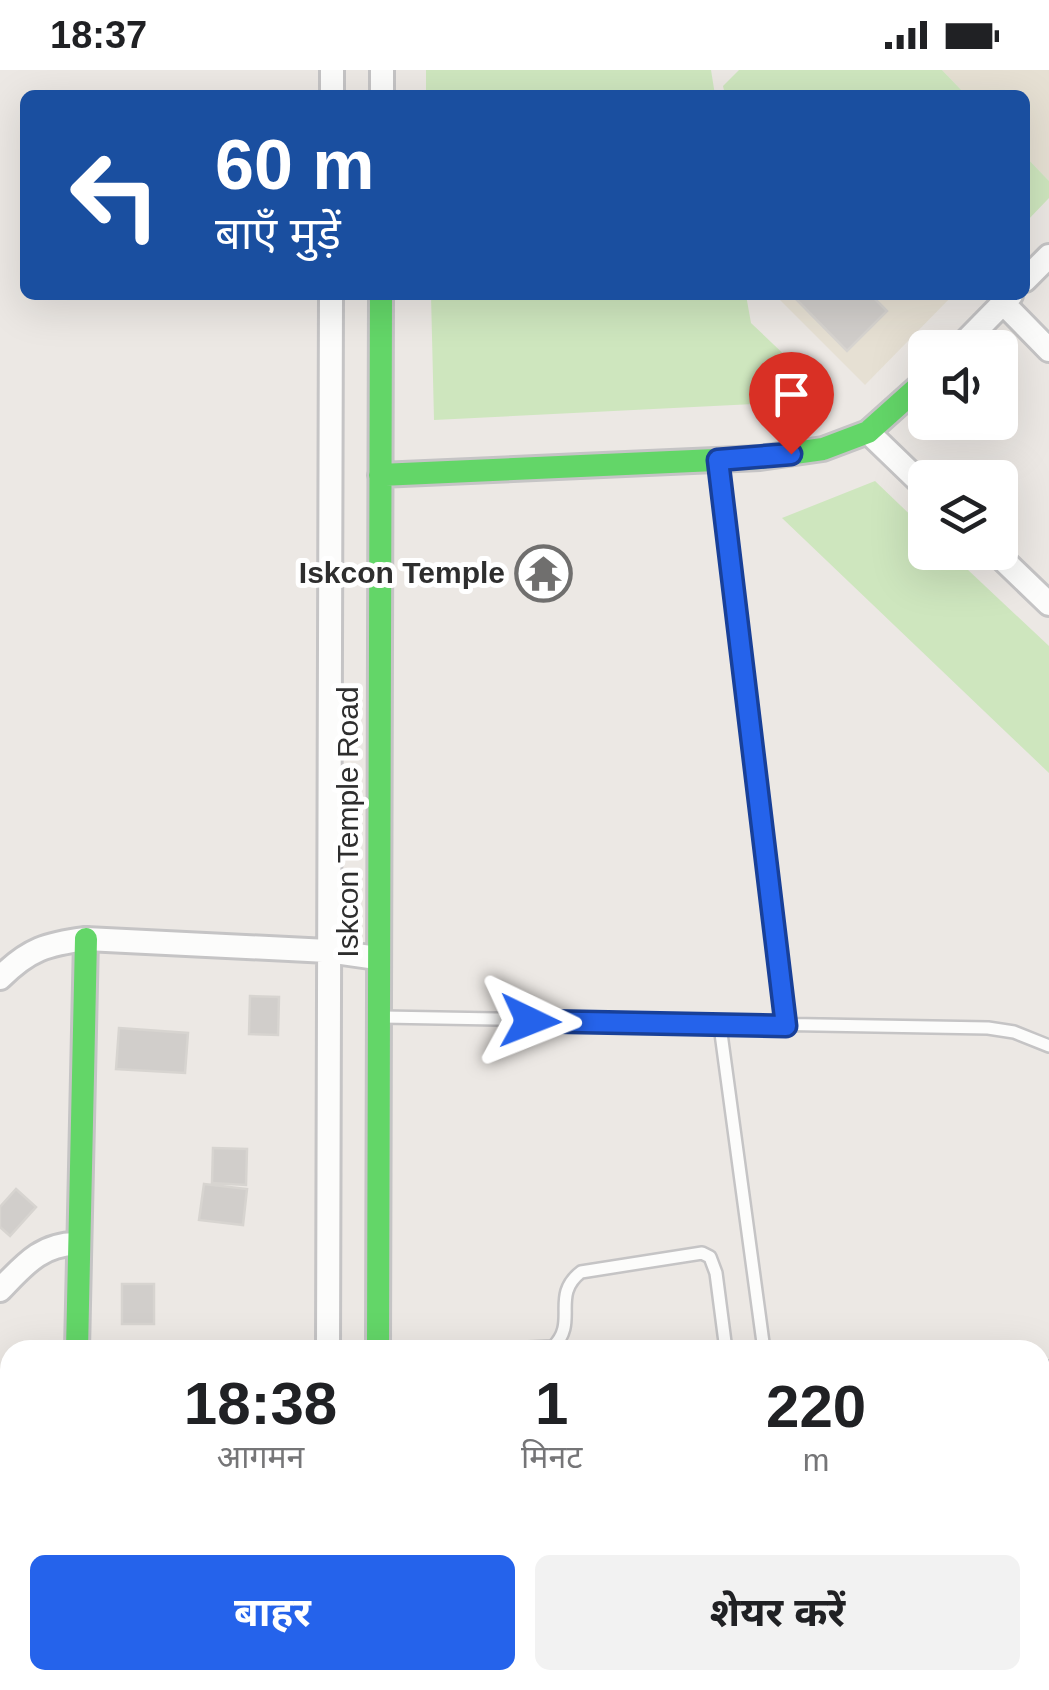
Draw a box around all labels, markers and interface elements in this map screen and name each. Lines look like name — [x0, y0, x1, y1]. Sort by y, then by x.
text: 18:37 — [50, 14, 147, 56]
text: 60 m — [215, 126, 375, 204]
icon: left — [50, 130, 180, 260]
text: बाएँ मुड़ें — [215, 208, 341, 259]
map controls — [908, 330, 1018, 570]
button: sound — [908, 330, 1018, 440]
pin — [749, 352, 834, 455]
icon: arrive — [764, 367, 819, 422]
button: layers — [908, 460, 1018, 570]
temple icon: Iskcon Temple — [514, 543, 574, 603]
place label: Iskcon Temple — [299, 556, 505, 589]
street label: Iskcon Temple Road — [331, 686, 364, 958]
position arrow — [478, 969, 582, 1073]
text: 18:38 — [184, 1370, 337, 1437]
text: 1 — [535, 1370, 568, 1437]
text: 220 — [766, 1373, 866, 1440]
text: आगमन — [217, 1439, 304, 1475]
text: मिनट — [521, 1439, 582, 1475]
text: m — [803, 1442, 829, 1478]
button: बाहर — [30, 1555, 515, 1670]
button: शेयर करें — [535, 1555, 1020, 1670]

